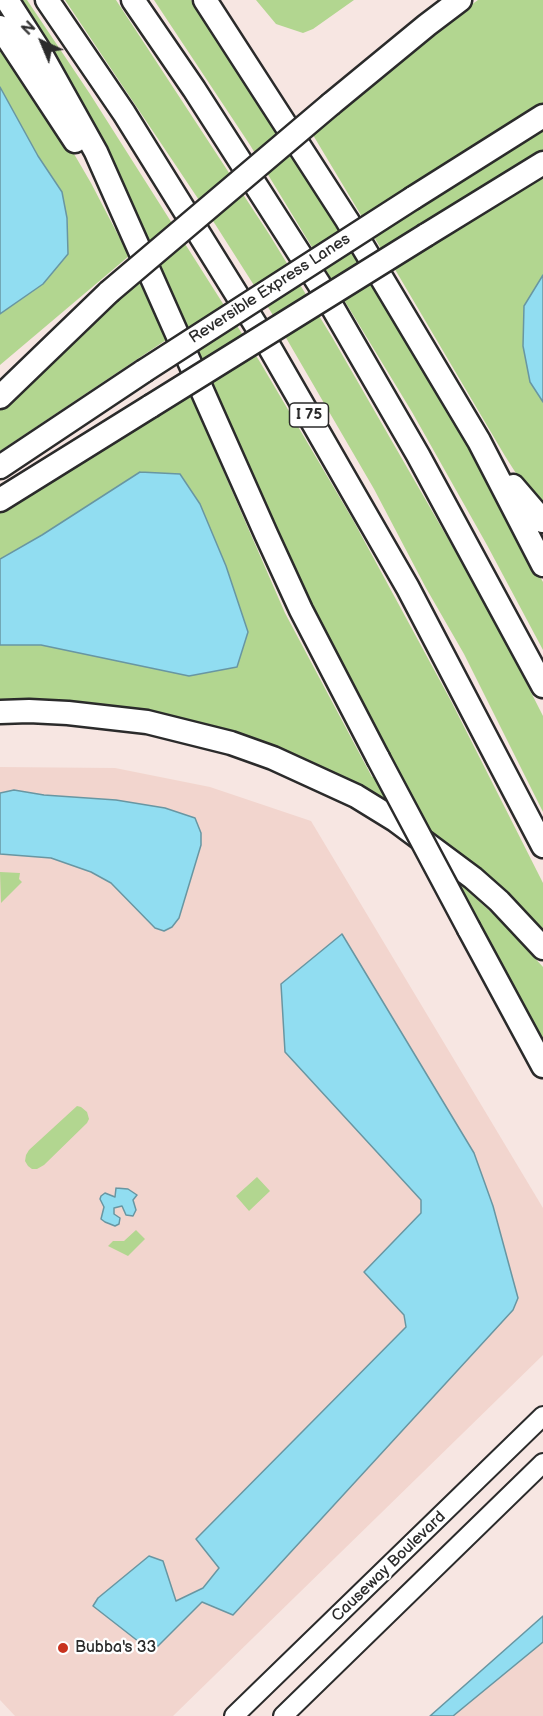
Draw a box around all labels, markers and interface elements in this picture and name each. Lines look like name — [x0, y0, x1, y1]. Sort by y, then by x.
north arrow — [12, 12, 72, 72]
text: N — [18, 18, 40, 40]
street label: Reversible Express Lanes — [186, 230, 354, 348]
road number: I 75 — [290, 403, 328, 427]
street label: Causeway Boulevard — [328, 1508, 450, 1626]
place label: Bubba's 33 — [75, 1638, 156, 1658]
marker: Bubba's 33 — [56, 1641, 70, 1655]

